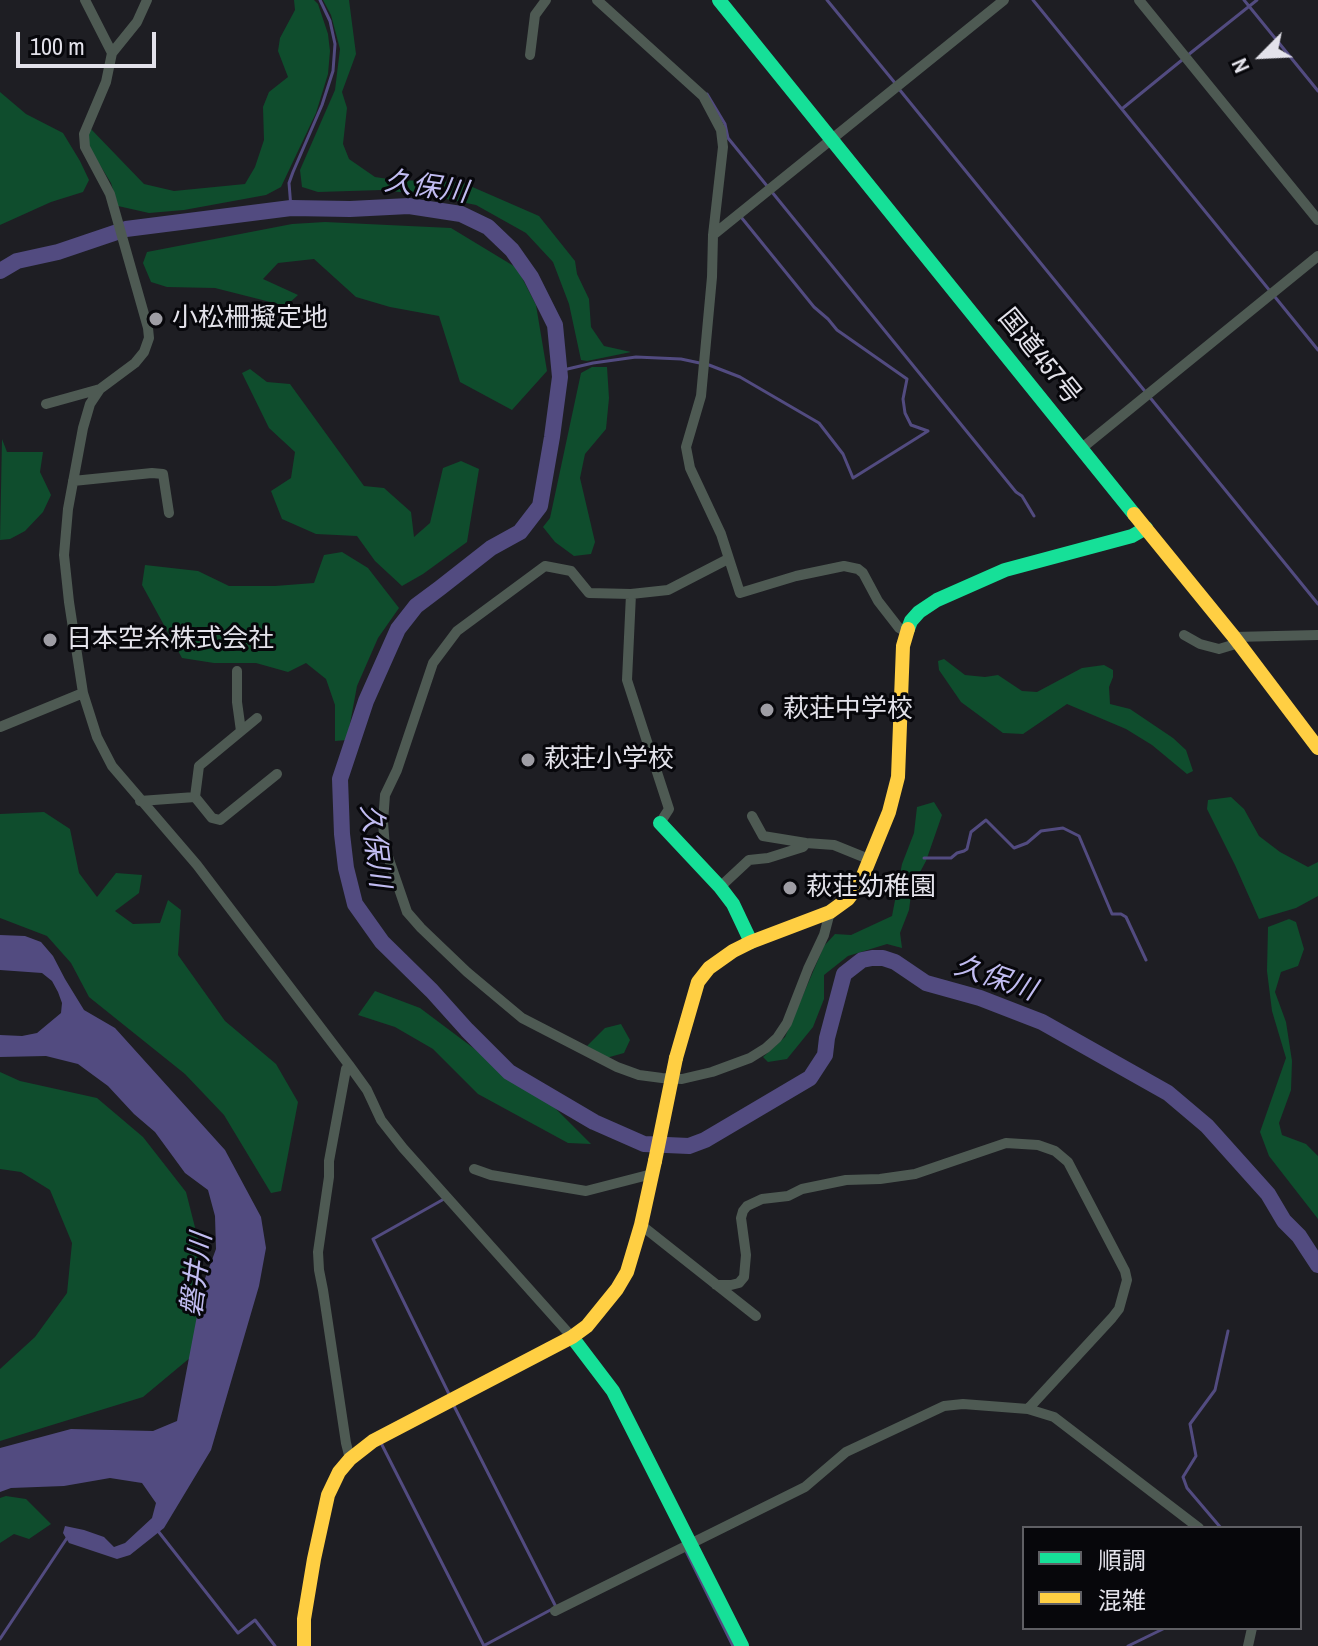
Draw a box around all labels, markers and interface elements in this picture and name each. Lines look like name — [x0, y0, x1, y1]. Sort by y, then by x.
scale bar — [20, 16, 160, 66]
north arrow — [1222, 16, 1302, 96]
text: 100 m — [30, 30, 85, 62]
text: N — [1224, 54, 1256, 78]
water label: 久保川 — [382, 166, 470, 210]
place label: 小松柵擬定地 — [172, 303, 328, 335]
street label: 国道457号 — [991, 303, 1087, 411]
marker: 小松柵擬定地 — [147, 310, 165, 328]
place label: 日本空糸株式会社 — [66, 624, 274, 656]
marker: 日本空糸株式会社 — [41, 631, 59, 649]
place label: 萩荘中学校 — [783, 694, 913, 726]
marker: 萩荘中学校 — [758, 701, 776, 719]
place label: 萩荘小学校 — [544, 744, 674, 776]
marker: 萩荘小学校 — [519, 751, 537, 769]
water label: 久保川 — [352, 802, 396, 890]
place label: 萩荘幼稚園 — [806, 872, 936, 904]
marker: 萩荘幼稚園 — [781, 879, 799, 897]
water label: 久保川 — [950, 949, 1040, 1009]
water label: 磐井川 — [176, 1231, 220, 1319]
legend — [1022, 1526, 1302, 1630]
text: 順調 — [1098, 1544, 1146, 1576]
text: 混雑 — [1098, 1584, 1146, 1616]

